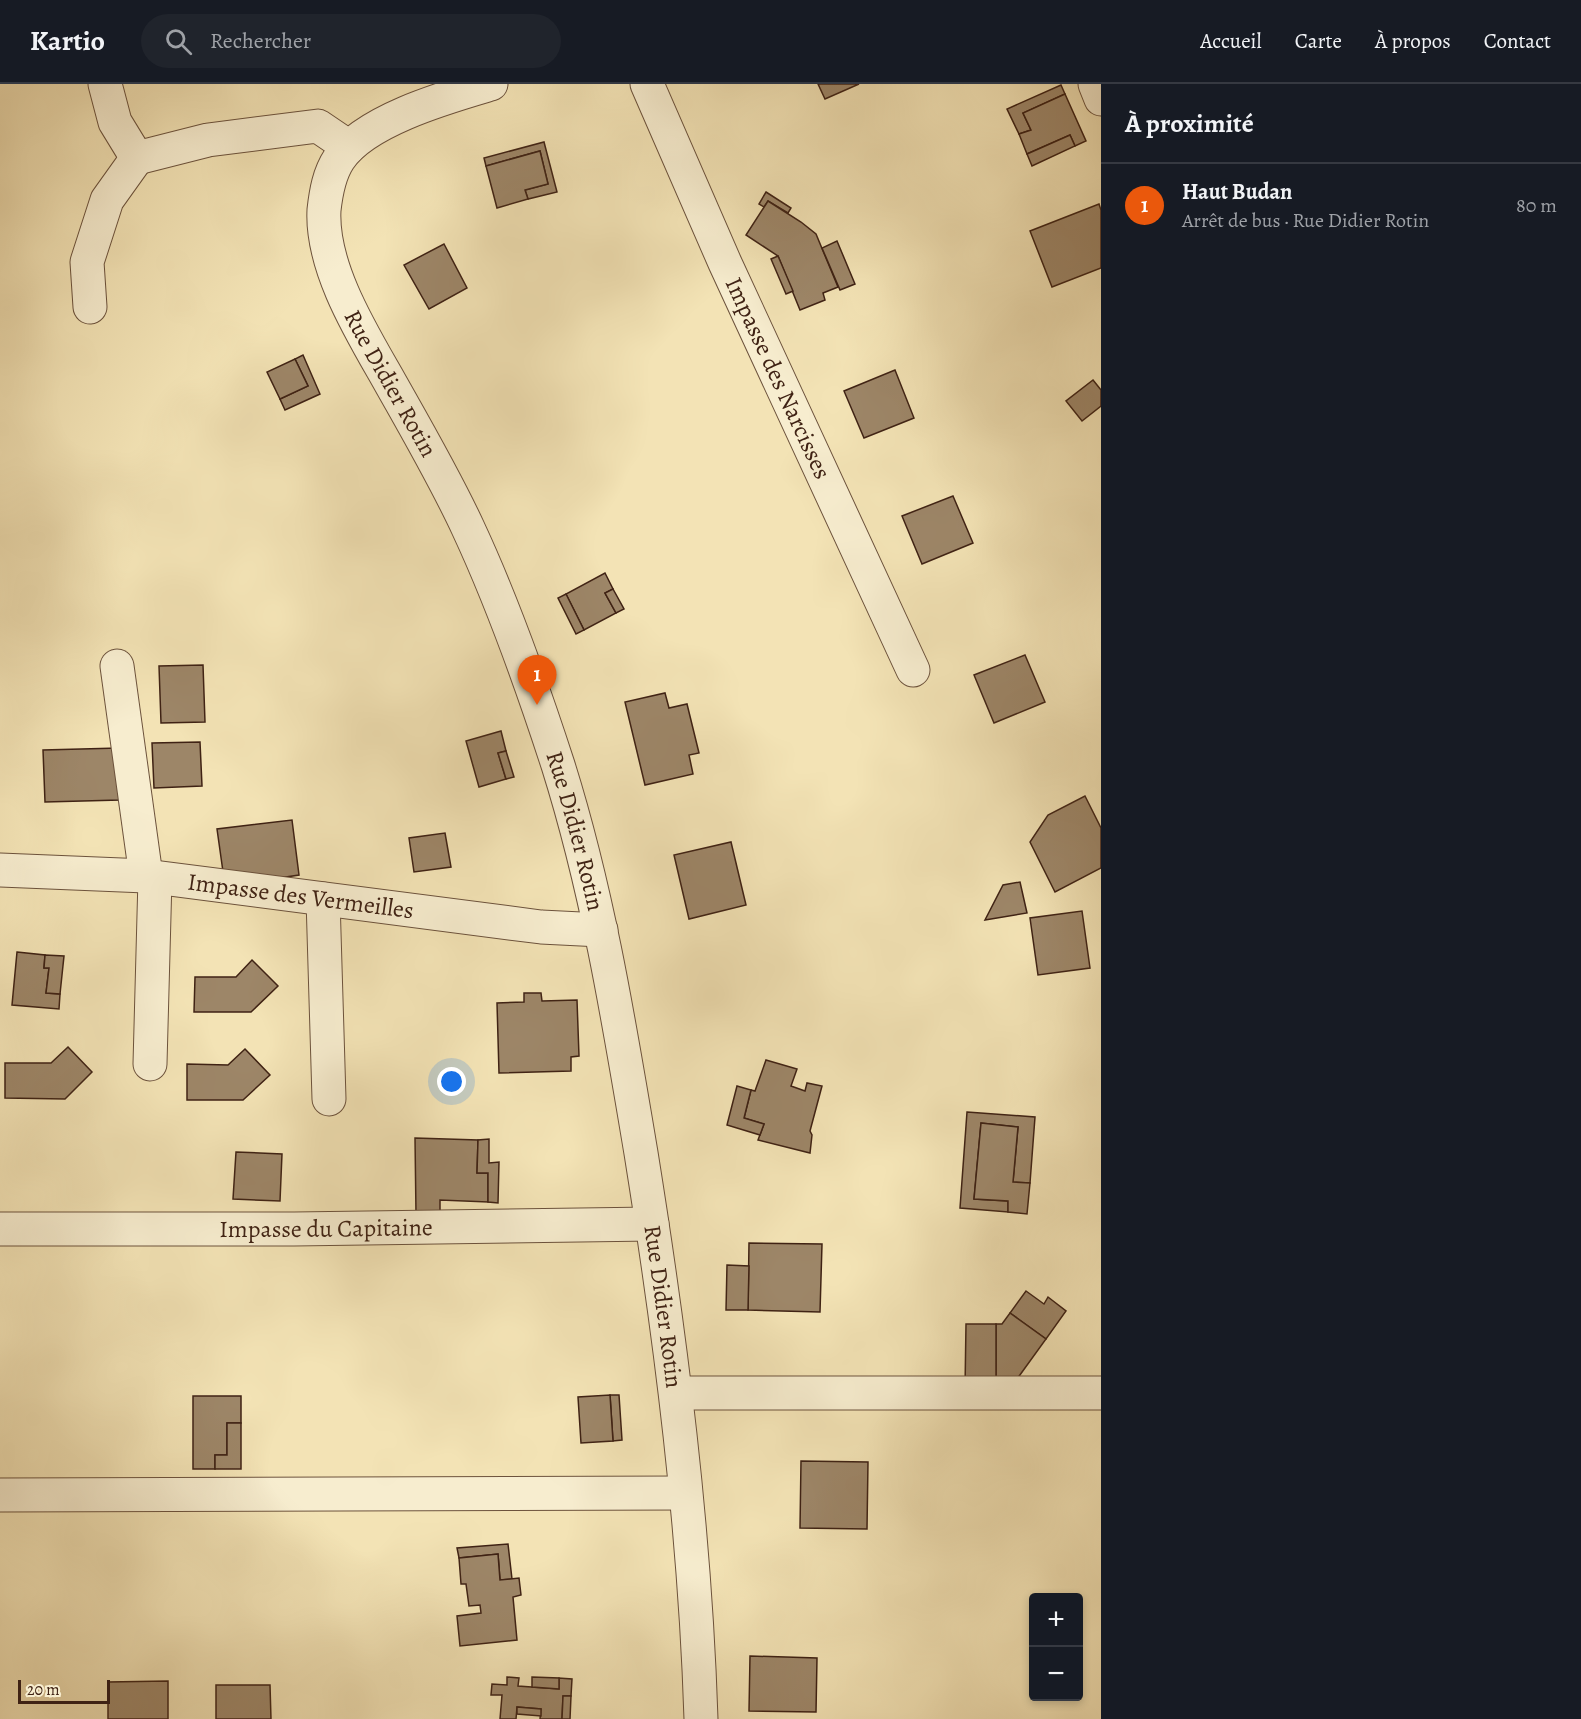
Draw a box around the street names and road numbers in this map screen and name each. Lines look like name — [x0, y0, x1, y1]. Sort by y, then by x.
street label: Impasse des Narcisses — [718, 272, 839, 484]
street label: Rue Didier Rotin — [337, 304, 445, 463]
street label: Rue Didier Rotin — [538, 747, 612, 914]
street label: Impasse des Vermeilles — [186, 866, 416, 926]
street label: Impasse du Capitaine — [219, 1211, 433, 1245]
street label: Rue Didier Rotin — [636, 1223, 690, 1390]

